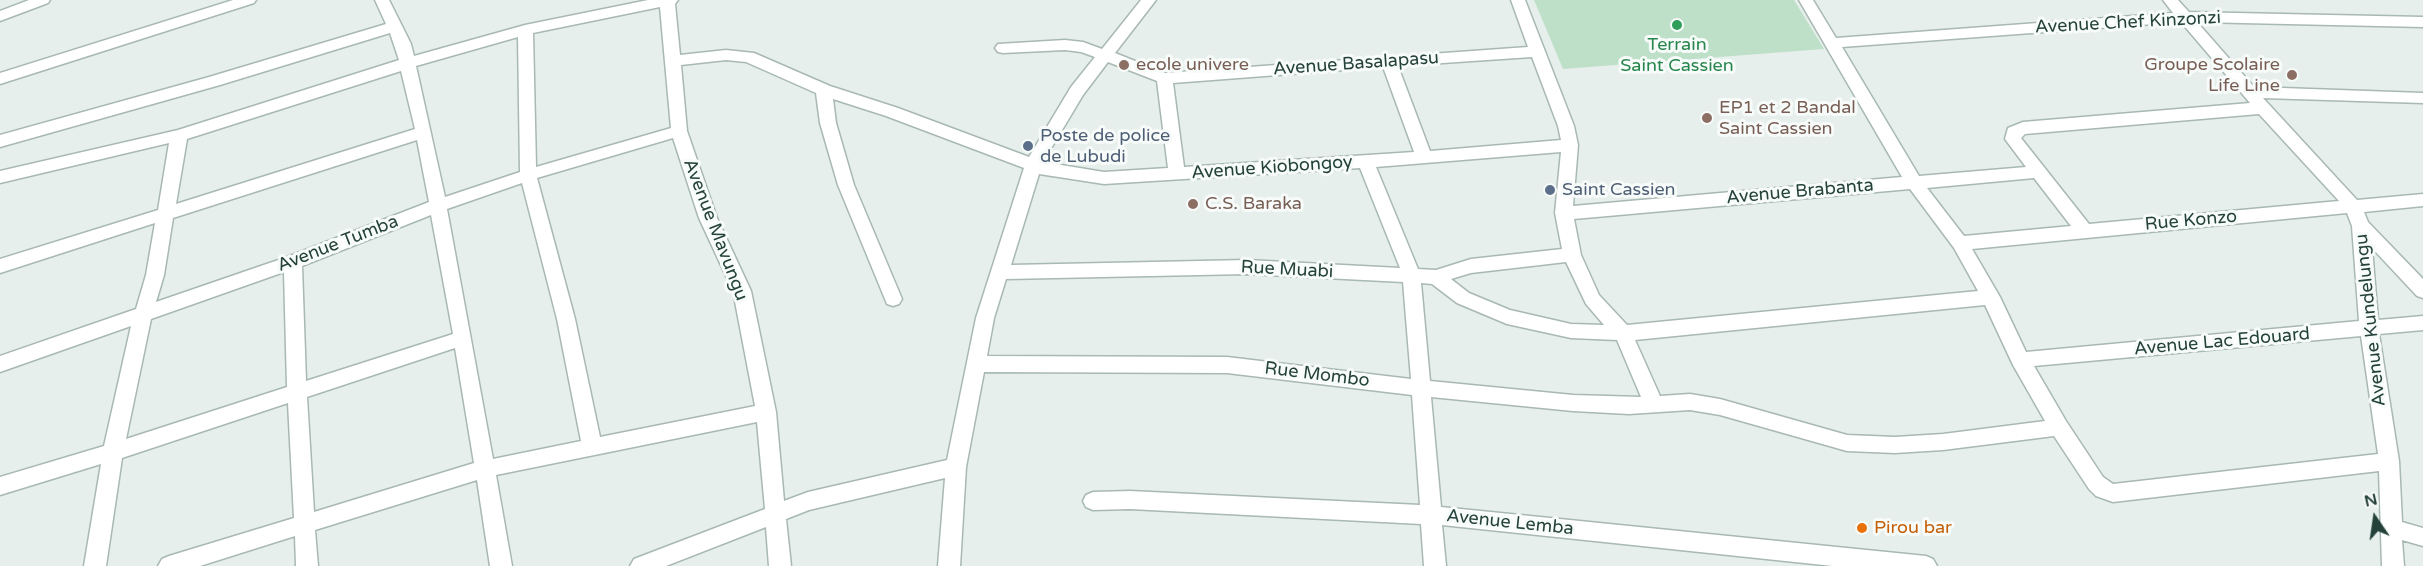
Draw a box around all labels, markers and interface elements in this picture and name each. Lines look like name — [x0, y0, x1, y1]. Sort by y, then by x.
street label: Avenue Chef Kinzonzi — [2034, 7, 2222, 39]
marker: Terrain Saint Cassien — [1670, 18, 1684, 32]
place label: Terrain Saint Cassien — [1620, 34, 1734, 76]
street label: Avenue Basalapasu — [1272, 47, 1440, 81]
place label: ecole univere — [1136, 54, 1249, 76]
place label: Groupe Scolaire Life Line — [2144, 54, 2280, 97]
marker: ecole univere — [1117, 58, 1131, 72]
marker: Groupe Scolaire Life Line — [2285, 68, 2299, 82]
place label: EP1 et 2 Bandal Saint Cassien — [1719, 97, 1856, 140]
marker: EP1 et 2 Bandal Saint Cassien — [1700, 111, 1714, 125]
place label: Poste de police de Lubudi — [1040, 125, 1170, 168]
marker: Poste de police de Lubudi — [1021, 139, 1035, 153]
street label: Avenue Kiobongoy — [1191, 152, 1353, 184]
street label: Avenue Mavungu — [678, 156, 752, 304]
street label: Avenue Brabanta — [1726, 175, 1874, 209]
place label: Saint Cassien — [1562, 179, 1676, 201]
marker: Saint Cassien — [1543, 183, 1557, 197]
place label: C.S. Baraka — [1205, 193, 1302, 215]
marker: C.S. Baraka — [1186, 197, 1200, 211]
street label: Rue Konzo — [2144, 206, 2238, 236]
street label: Avenue Tumba — [274, 211, 402, 277]
street label: Avenue Kundelungu — [2351, 233, 2391, 407]
street label: Rue Muabi — [1240, 257, 1334, 283]
street label: Avenue Lac Edouard — [2133, 324, 2311, 360]
street label: Rue Mombo — [1263, 358, 1371, 392]
north arrow — [2345, 488, 2405, 548]
text: N — [2362, 489, 2379, 512]
street label: Avenue Lemba — [1445, 506, 1575, 540]
place label: Pirou bar — [1874, 517, 1952, 539]
marker: Pirou bar — [1855, 521, 1869, 535]

